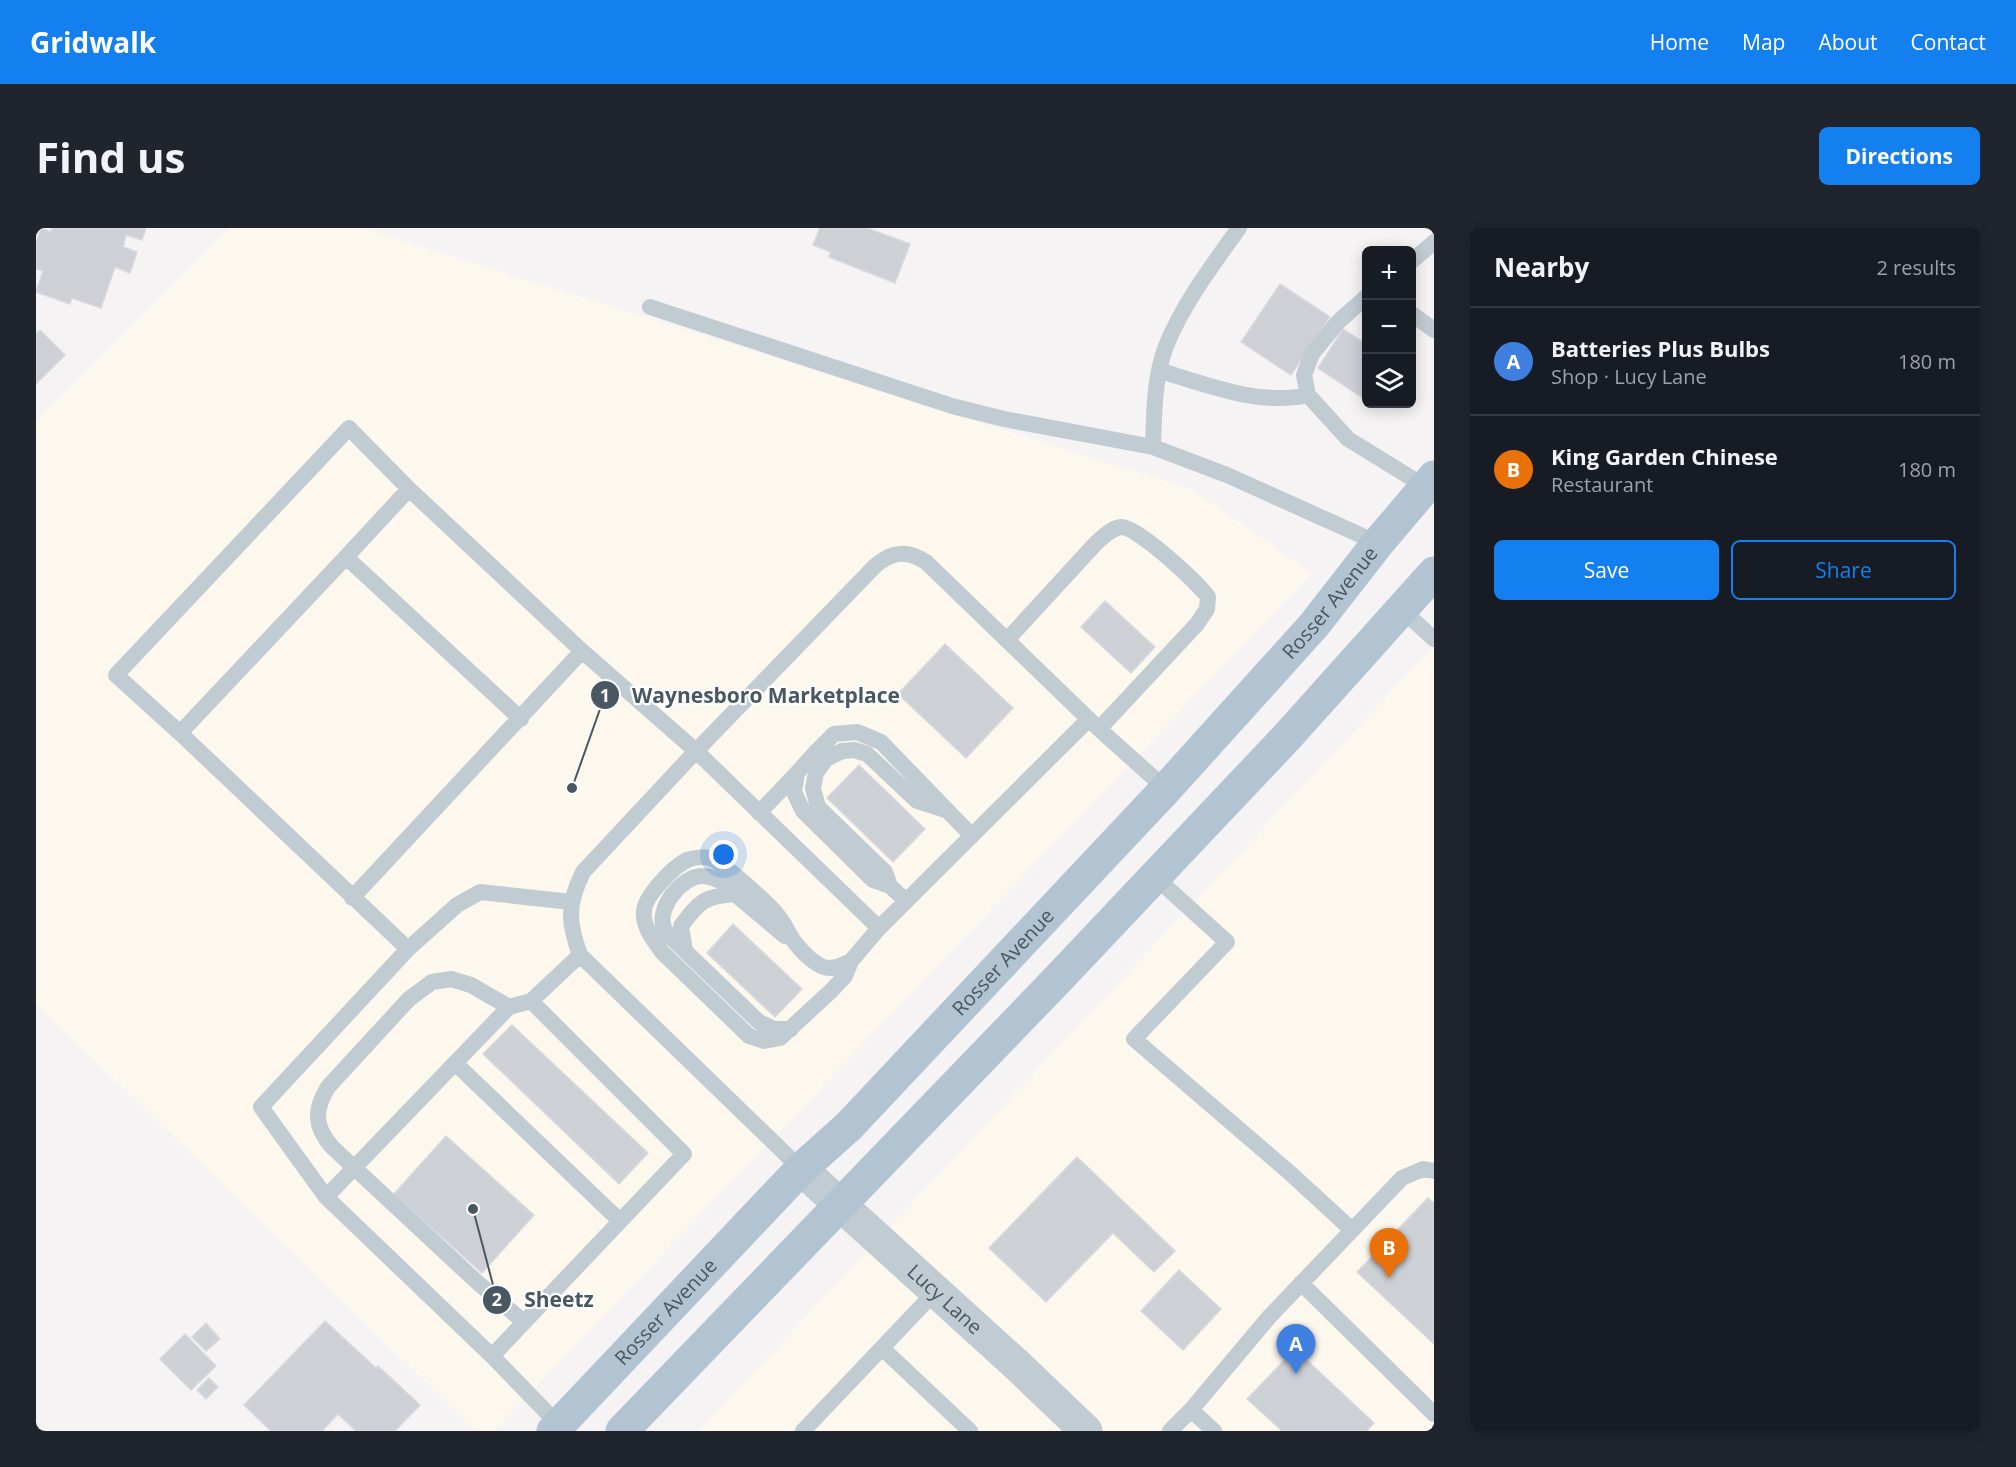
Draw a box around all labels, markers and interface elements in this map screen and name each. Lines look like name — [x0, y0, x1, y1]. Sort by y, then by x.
text: Gridwalk — [30, 23, 156, 61]
text: Home — [1650, 28, 1709, 56]
text: Map — [1742, 28, 1785, 56]
text: About — [1818, 28, 1878, 56]
text: Contact — [1911, 28, 1986, 56]
button: Directions — [1819, 127, 1980, 185]
text: Find us — [36, 128, 185, 185]
map controls — [1362, 246, 1416, 408]
button: + — [1362, 246, 1416, 300]
text: Nearby — [1494, 249, 1589, 285]
text: 2 results — [1876, 254, 1956, 281]
button: − — [1362, 300, 1416, 354]
text: Batteries Plus Bulbs — [1551, 333, 1770, 363]
text: A — [1507, 348, 1520, 375]
text: 180 m — [1898, 348, 1956, 375]
button: layers — [1362, 354, 1416, 408]
text: Shop · Lucy Lane — [1551, 363, 1707, 390]
text: King Garden Chinese — [1551, 441, 1778, 471]
text: B — [1507, 456, 1520, 483]
text: 180 m — [1898, 456, 1956, 483]
text: Restaurant — [1551, 471, 1653, 498]
button: Save — [1494, 540, 1719, 600]
button: Share — [1731, 540, 1956, 600]
street label: Rosser Avenue — [1276, 541, 1383, 665]
callout: Waynesboro Marketplace — [590, 676, 912, 715]
text: Waynesboro Marketplace — [632, 681, 900, 709]
text: 1 — [600, 683, 610, 707]
your location — [709, 840, 738, 869]
street label: Rosser Avenue — [946, 903, 1060, 1021]
pin: B — [1370, 1228, 1408, 1278]
street label: Rosser Avenue — [608, 1252, 723, 1371]
street label: Lucy Lane — [902, 1258, 988, 1340]
callout: Sheetz — [482, 1280, 605, 1319]
text: Sheetz — [524, 1285, 594, 1313]
text: 2 — [492, 1287, 502, 1311]
pin: A — [1276, 1324, 1316, 1374]

